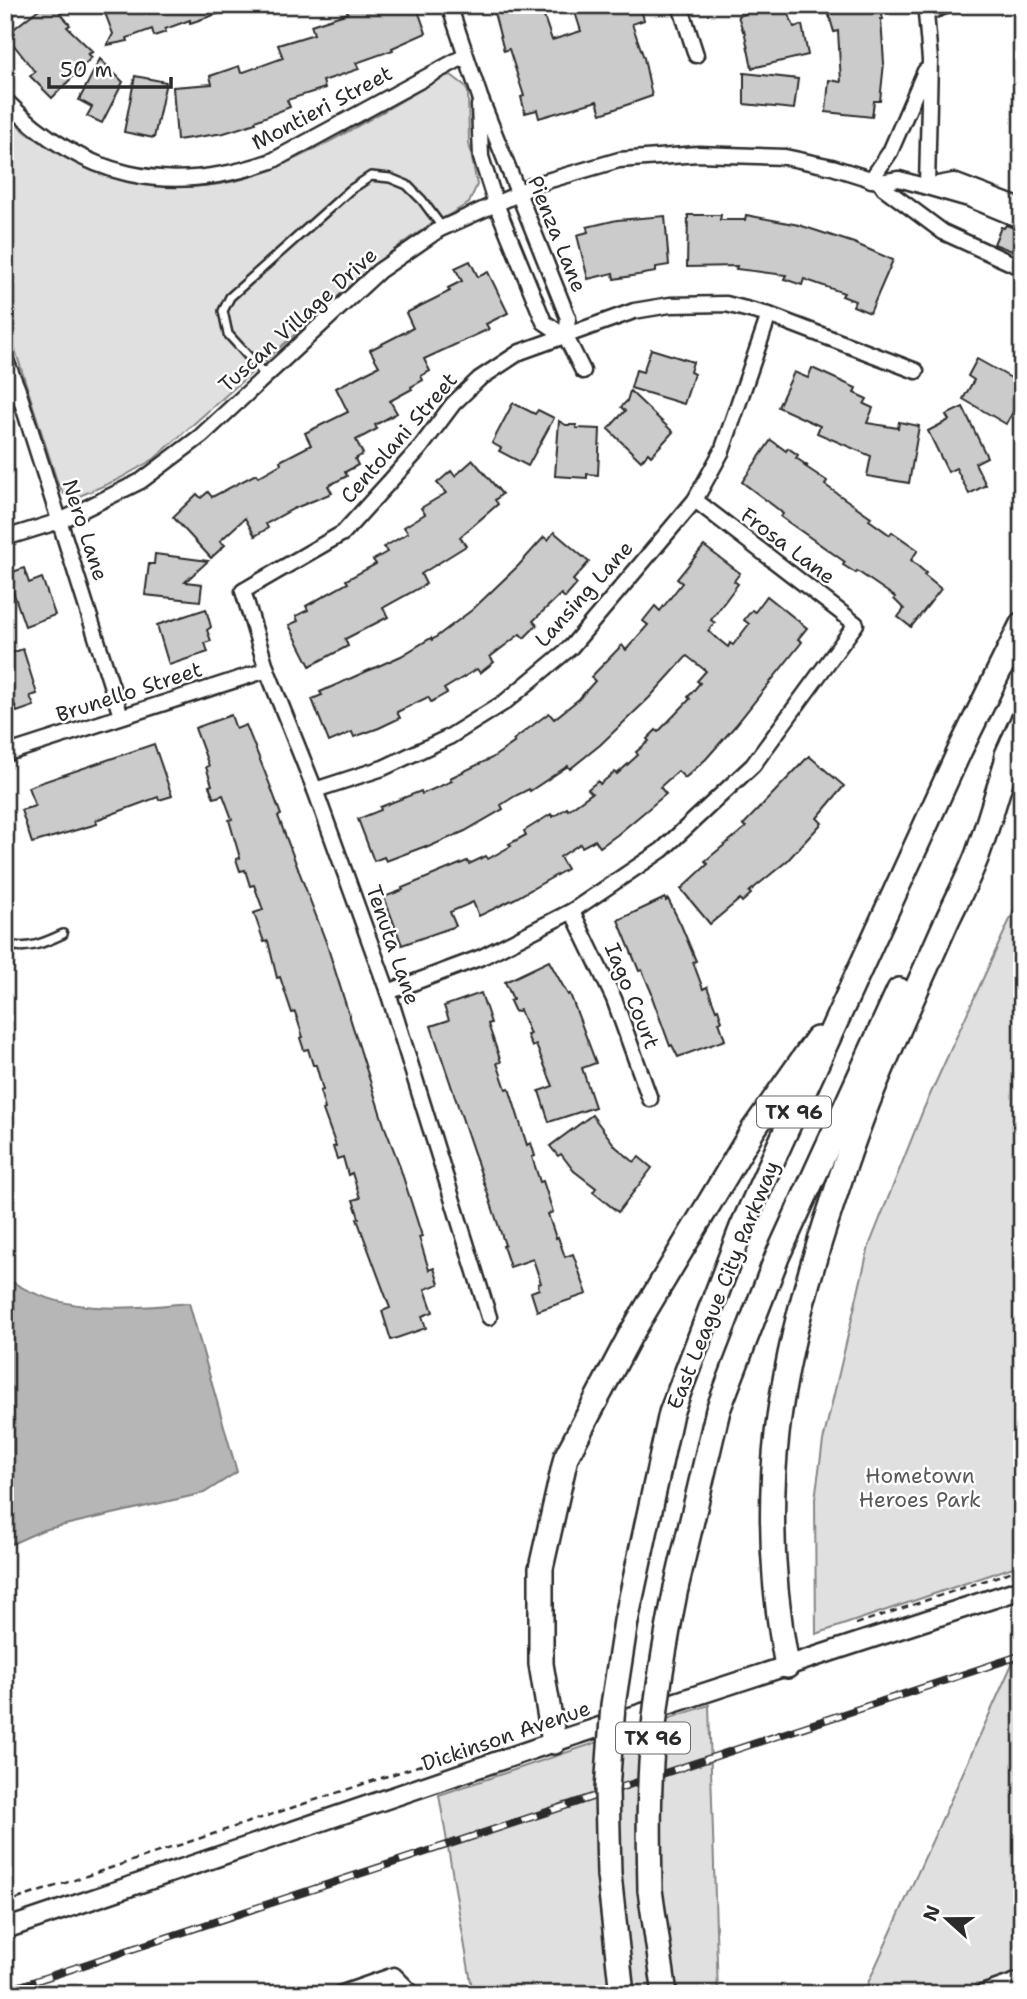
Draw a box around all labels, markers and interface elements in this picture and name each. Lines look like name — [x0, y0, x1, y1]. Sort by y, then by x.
scale bar — [49, 46, 172, 90]
text: 50 m — [60, 56, 113, 84]
street label: Montieri Street — [247, 59, 397, 157]
street label: Pienza Lane — [521, 172, 593, 296]
street label: Tuscan Village Drive — [213, 241, 383, 399]
street label: Centolani Street — [334, 367, 464, 509]
street label: Nero Lane — [55, 476, 115, 584]
street label: Frosa Lane — [735, 501, 841, 591]
street label: Lansing Lane — [529, 535, 639, 653]
street label: Brunello Street — [52, 655, 206, 729]
street label: Tenuta Lane — [359, 882, 427, 1008]
street label: Iago Court — [598, 939, 666, 1053]
road number: TX 96 — [757, 1096, 831, 1128]
street label: East League City Parkway — [660, 1157, 786, 1413]
park label: Hometown Heroes Park — [859, 1462, 981, 1514]
street label: Dickinson Avenue — [418, 1694, 594, 1778]
road number: TX 96 — [616, 1722, 690, 1754]
north arrow — [912, 1884, 982, 1954]
text: N — [917, 1902, 946, 1925]

